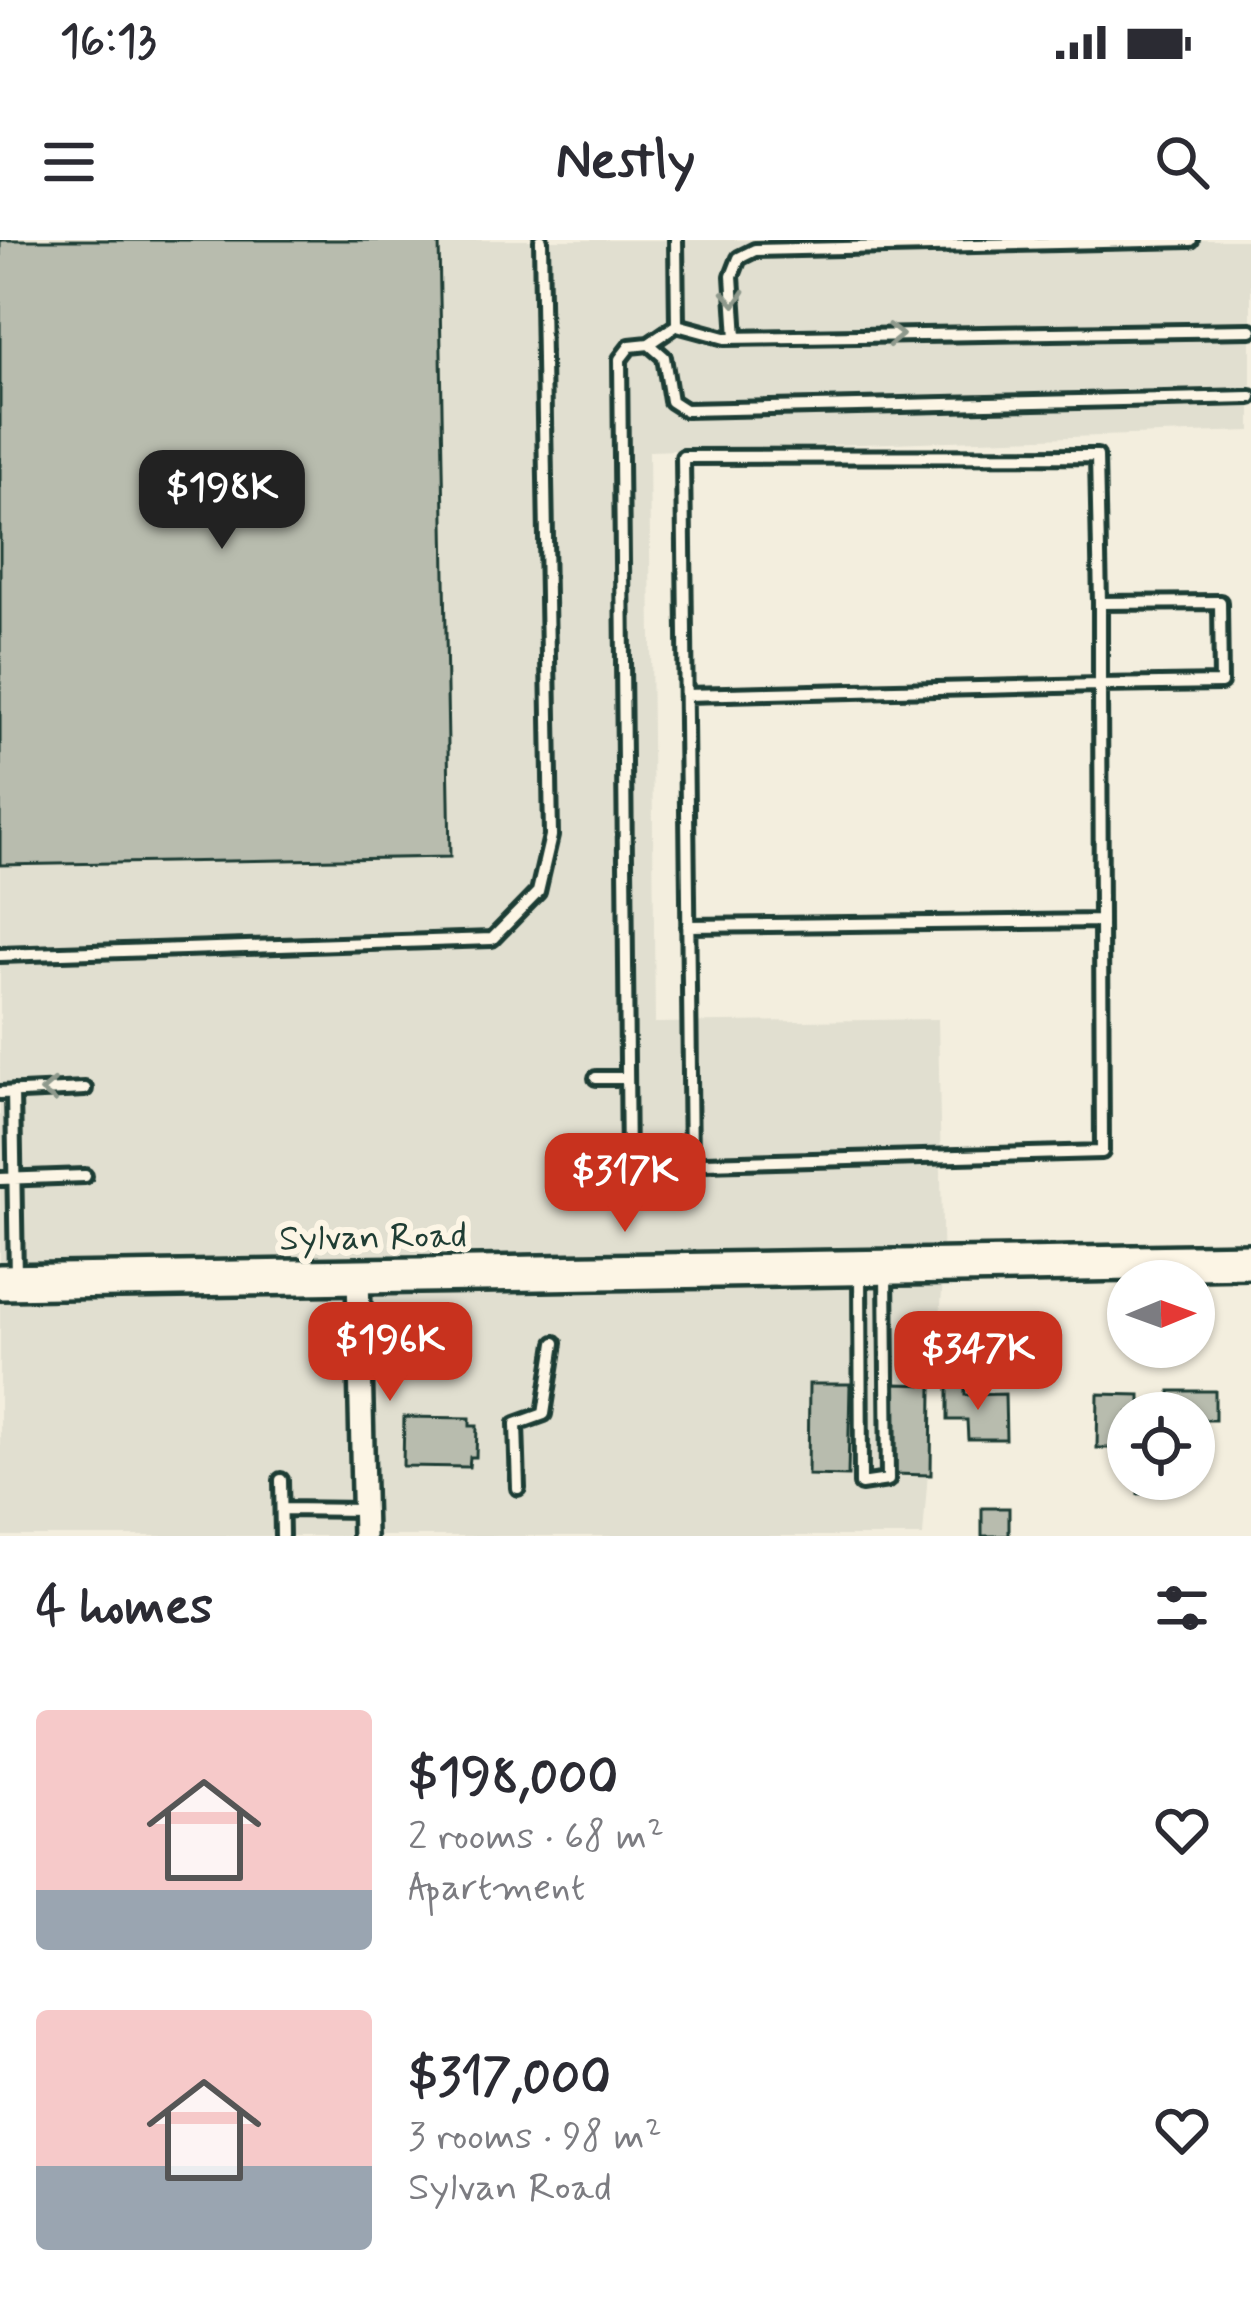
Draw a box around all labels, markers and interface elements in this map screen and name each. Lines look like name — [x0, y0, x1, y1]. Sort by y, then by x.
text: 16:13 — [60, 13, 156, 72]
text: Nestly — [556, 127, 695, 198]
icon: menu — [36, 129, 102, 195]
icon: search — [1149, 129, 1215, 195]
one-way arrow — [720, 289, 746, 308]
one-way arrow — [886, 323, 905, 349]
pin: $198K — [138, 450, 306, 552]
text: $198K — [166, 463, 278, 514]
one-way arrow — [39, 1078, 58, 1104]
pin: $317K — [541, 1133, 709, 1235]
text: $317K — [572, 1146, 678, 1197]
street label: Sylvan Road — [279, 1213, 468, 1264]
north arrow — [1107, 1260, 1215, 1368]
map controls — [1107, 1260, 1215, 1500]
pin: $196K — [306, 1302, 474, 1404]
pin: $347K — [894, 1311, 1062, 1413]
text: $196K — [335, 1315, 445, 1366]
text: $347K — [921, 1324, 1035, 1375]
button: locate — [1107, 1392, 1215, 1500]
text: 4 homes — [36, 1575, 213, 1641]
icon: filters — [1149, 1575, 1215, 1641]
text: $198,000 — [408, 1746, 618, 1812]
icon: home — [132, 1758, 276, 1902]
icon: heart — [1149, 1797, 1215, 1863]
text: 2 rooms · 68 m² — [408, 1812, 664, 1863]
text: Apartment — [408, 1863, 585, 1914]
text: $317,000 — [408, 2046, 611, 2112]
icon: home — [132, 2058, 276, 2202]
icon: heart — [1149, 2097, 1215, 2163]
text: 3 rooms · 98 m² — [408, 2112, 662, 2163]
text: Sylvan Road — [408, 2163, 612, 2214]

